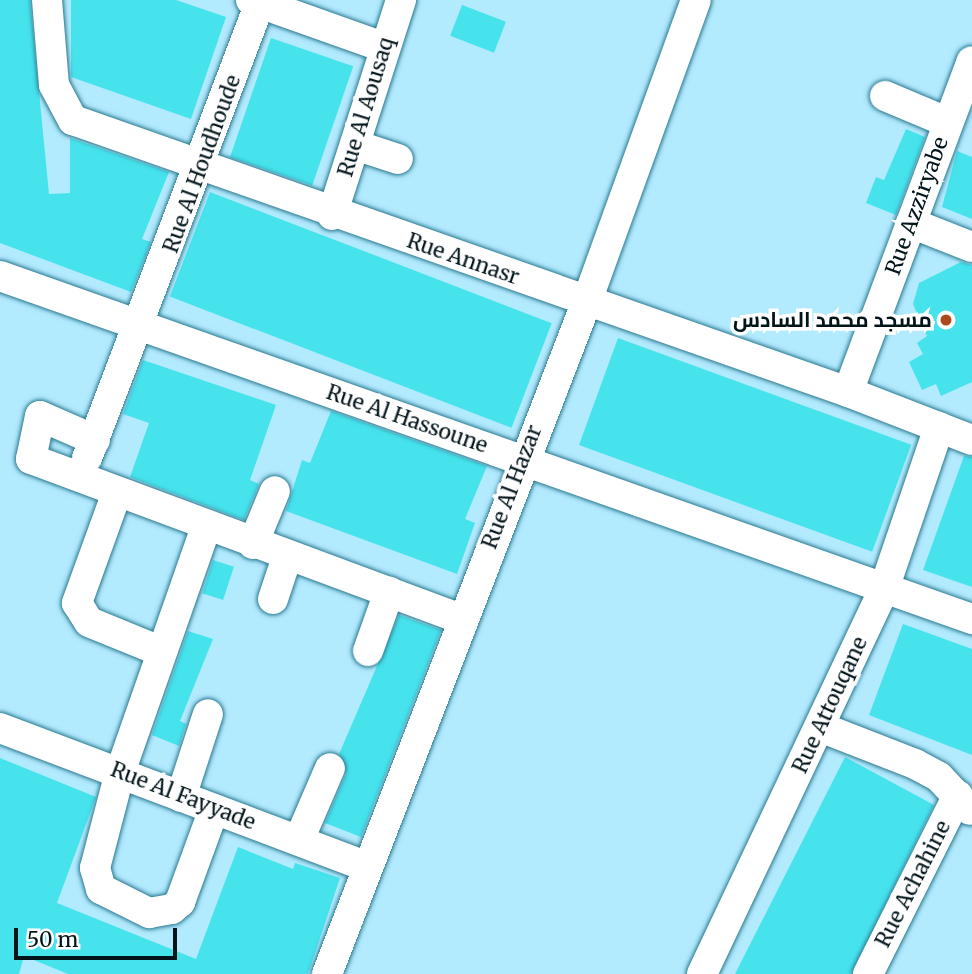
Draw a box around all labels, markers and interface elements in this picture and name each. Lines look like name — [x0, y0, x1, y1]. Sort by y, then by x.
street label: Rue Al Aousaq — [333, 34, 399, 180]
street label: Rue Al Houdhoude — [158, 72, 246, 256]
street label: Rue Azziryabe — [880, 133, 954, 279]
street label: Rue Annasr — [404, 228, 522, 290]
place label: مسجد محمد السادس — [733, 307, 932, 333]
marker: مسجد محمد السادس — [938, 312, 954, 328]
street label: Rue Al Hassoune — [323, 380, 491, 458]
street label: Rue Al Hazar — [477, 422, 547, 552]
street label: Rue Attouqane — [787, 633, 873, 777]
street label: Rue Al Fayyade — [107, 757, 259, 835]
street label: Rue Achahine — [870, 816, 956, 952]
scale bar — [18, 914, 180, 958]
text: 50 m — [27, 926, 78, 953]

